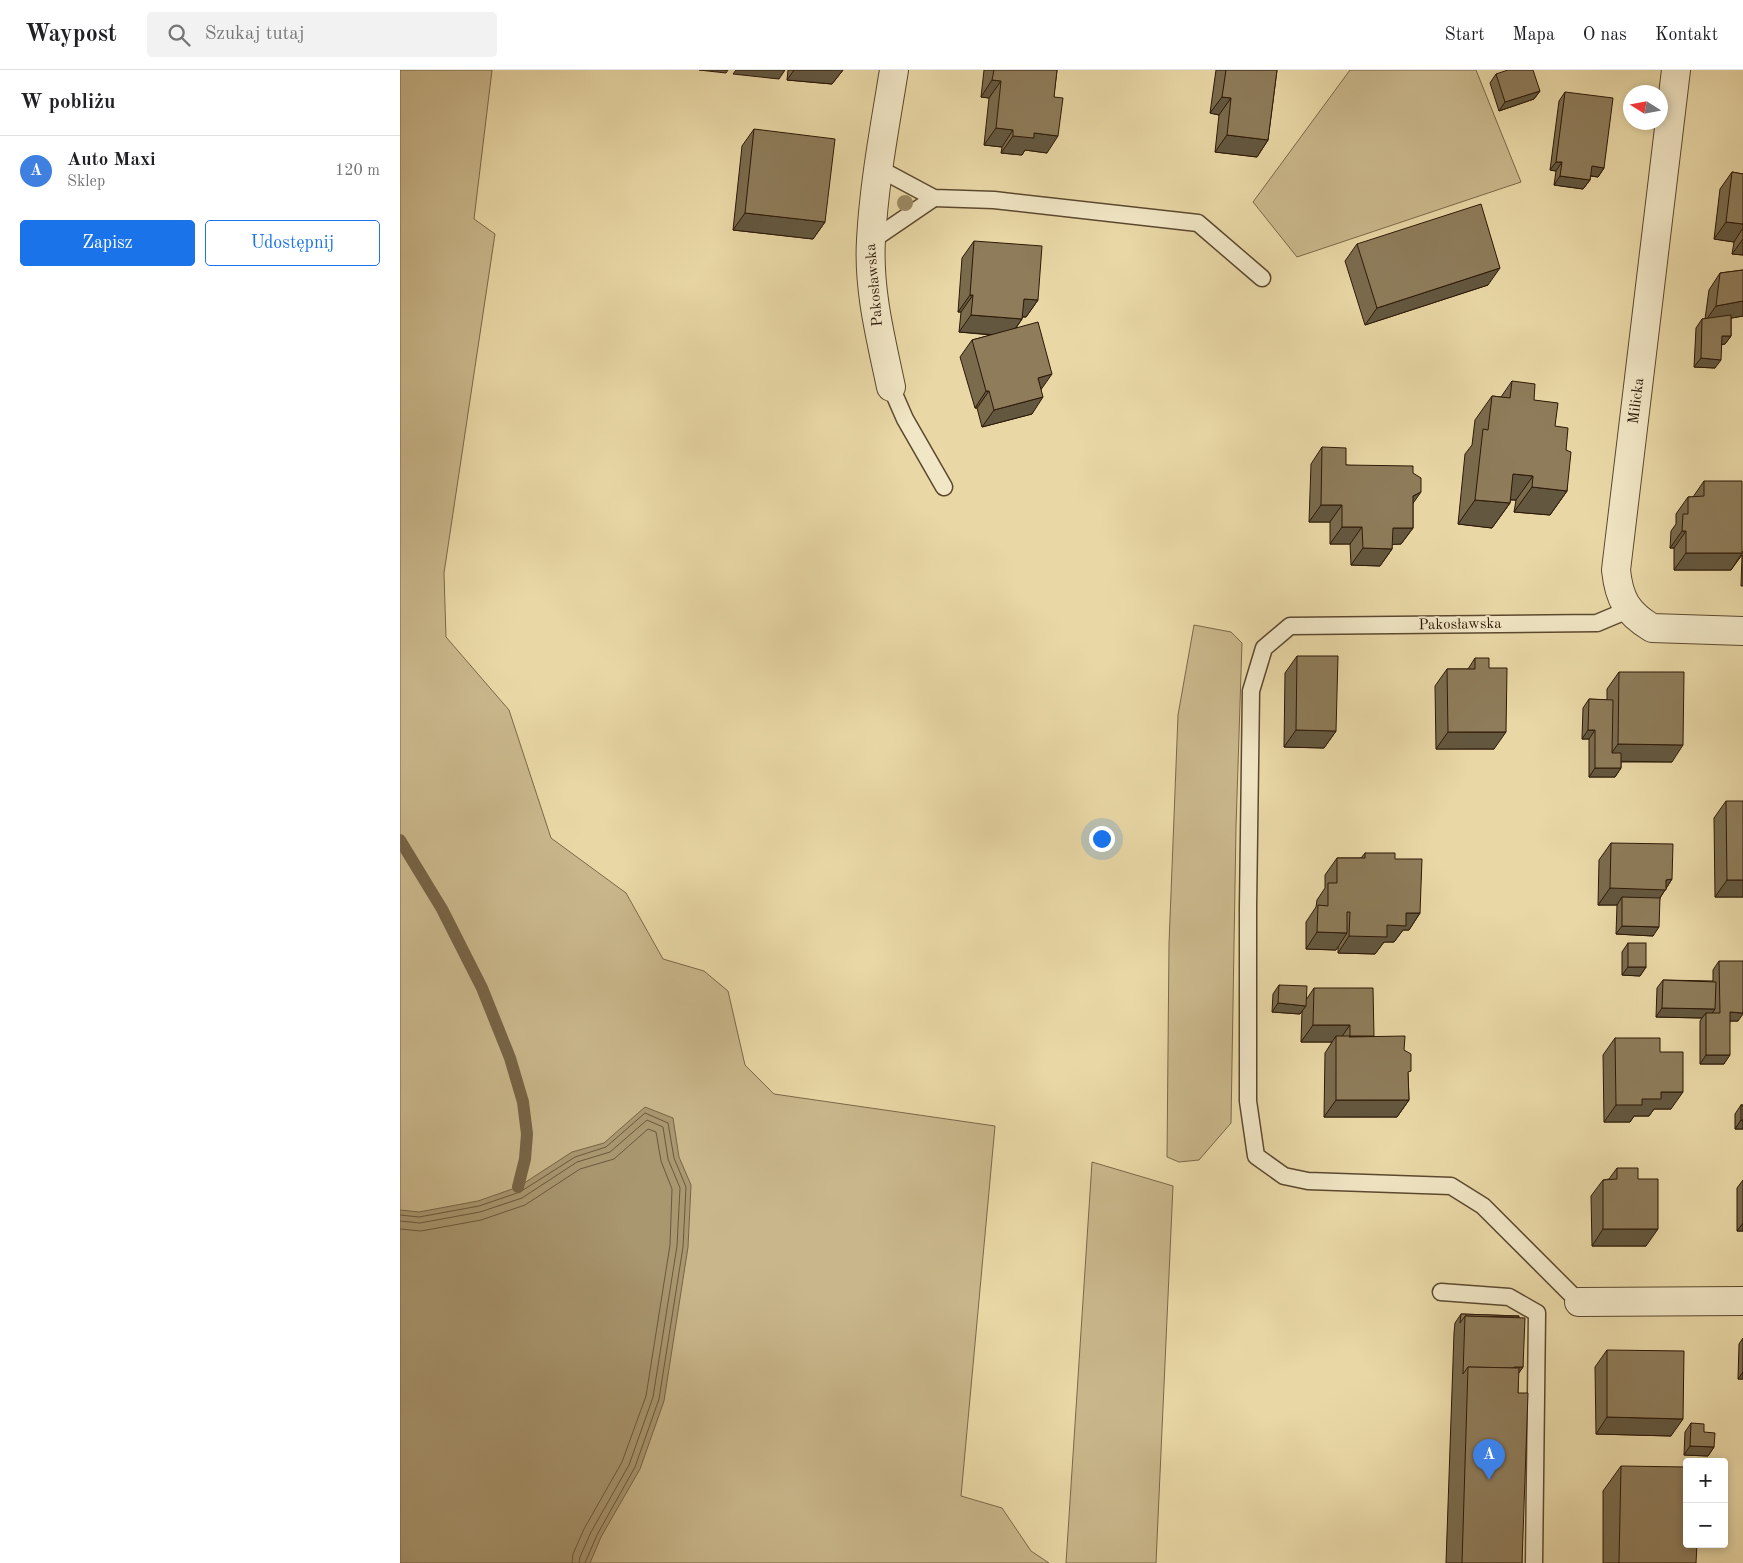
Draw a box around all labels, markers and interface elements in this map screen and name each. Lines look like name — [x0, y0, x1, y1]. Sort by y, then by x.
search box — [147, 12, 497, 57]
icon: search — [165, 21, 193, 49]
text: Waypost — [25, 23, 117, 47]
text: Szukaj tutaj — [205, 25, 305, 44]
text: Start — [1445, 26, 1485, 44]
text: Mapa — [1513, 26, 1555, 44]
text: O nas — [1583, 26, 1627, 44]
text: Kontakt — [1655, 26, 1718, 44]
north arrow — [1623, 85, 1668, 130]
text: W pobliżu — [20, 92, 115, 113]
text: Auto Maxi — [67, 151, 156, 170]
text: A — [30, 163, 42, 179]
text: 120 m — [335, 163, 380, 179]
text: Sklep — [67, 174, 105, 190]
button: Zapisz — [20, 220, 195, 266]
button: Udostępnij — [205, 220, 380, 266]
street label: Pakosławska — [864, 242, 886, 327]
street label: Milicka — [1627, 376, 1647, 425]
street label: Pakosławska — [1418, 617, 1502, 633]
your location — [1089, 826, 1115, 852]
pin: A — [1473, 1439, 1505, 1480]
map controls — [1683, 1458, 1728, 1548]
button: + — [1683, 1458, 1728, 1503]
button: − — [1683, 1503, 1728, 1548]

